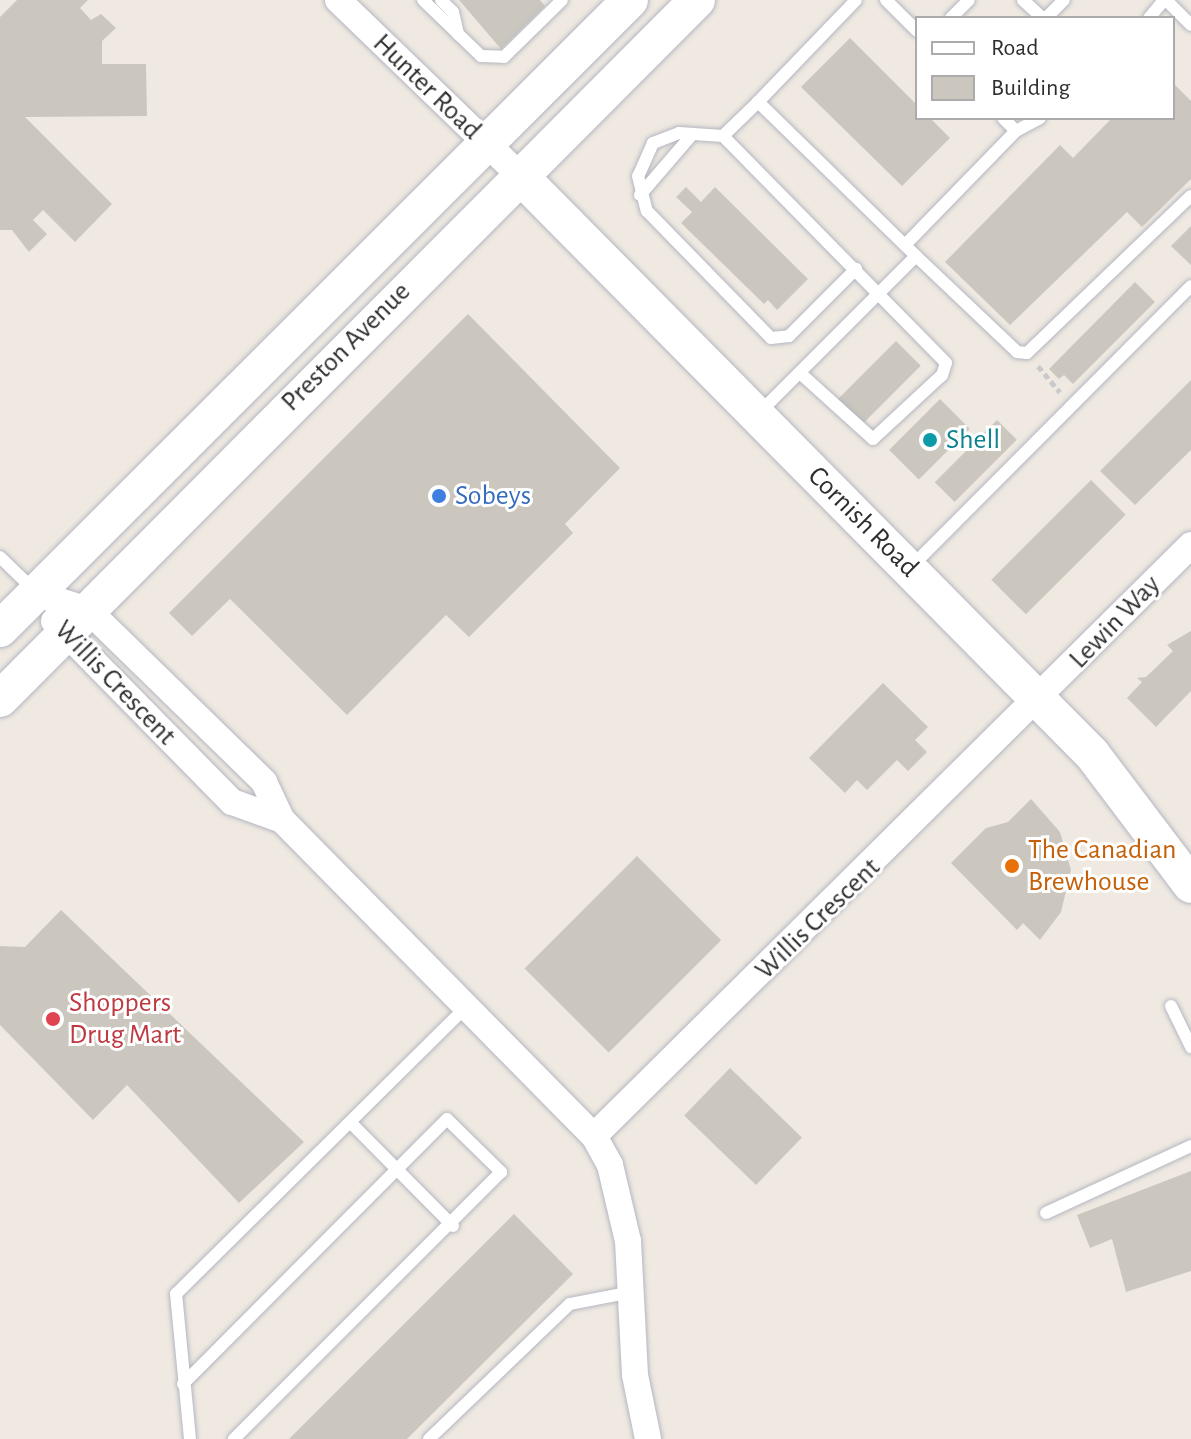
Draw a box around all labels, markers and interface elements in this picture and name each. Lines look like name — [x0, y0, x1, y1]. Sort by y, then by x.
legend — [915, 16, 1175, 120]
street label: Hunter Road — [366, 27, 488, 147]
text: Road — [991, 36, 1039, 60]
text: Building — [991, 76, 1070, 100]
street label: Preston Avenue — [274, 275, 418, 419]
place label: Shell — [946, 423, 1000, 457]
marker: Shell — [921, 431, 939, 449]
street label: Cornish Road — [801, 460, 925, 584]
place label: Sobeys — [455, 479, 531, 513]
marker: Sobeys — [430, 487, 448, 505]
street label: Lewin Way — [1062, 568, 1168, 676]
street label: Willis Crescent — [47, 614, 183, 752]
place label: The Canadian Brewhouse — [1028, 833, 1176, 899]
street label: Willis Crescent — [749, 851, 887, 987]
marker: The Canadian Brewhouse — [1003, 857, 1021, 875]
place label: Shoppers Drug Mart — [69, 986, 181, 1052]
marker: Shoppers Drug Mart — [44, 1010, 62, 1028]

